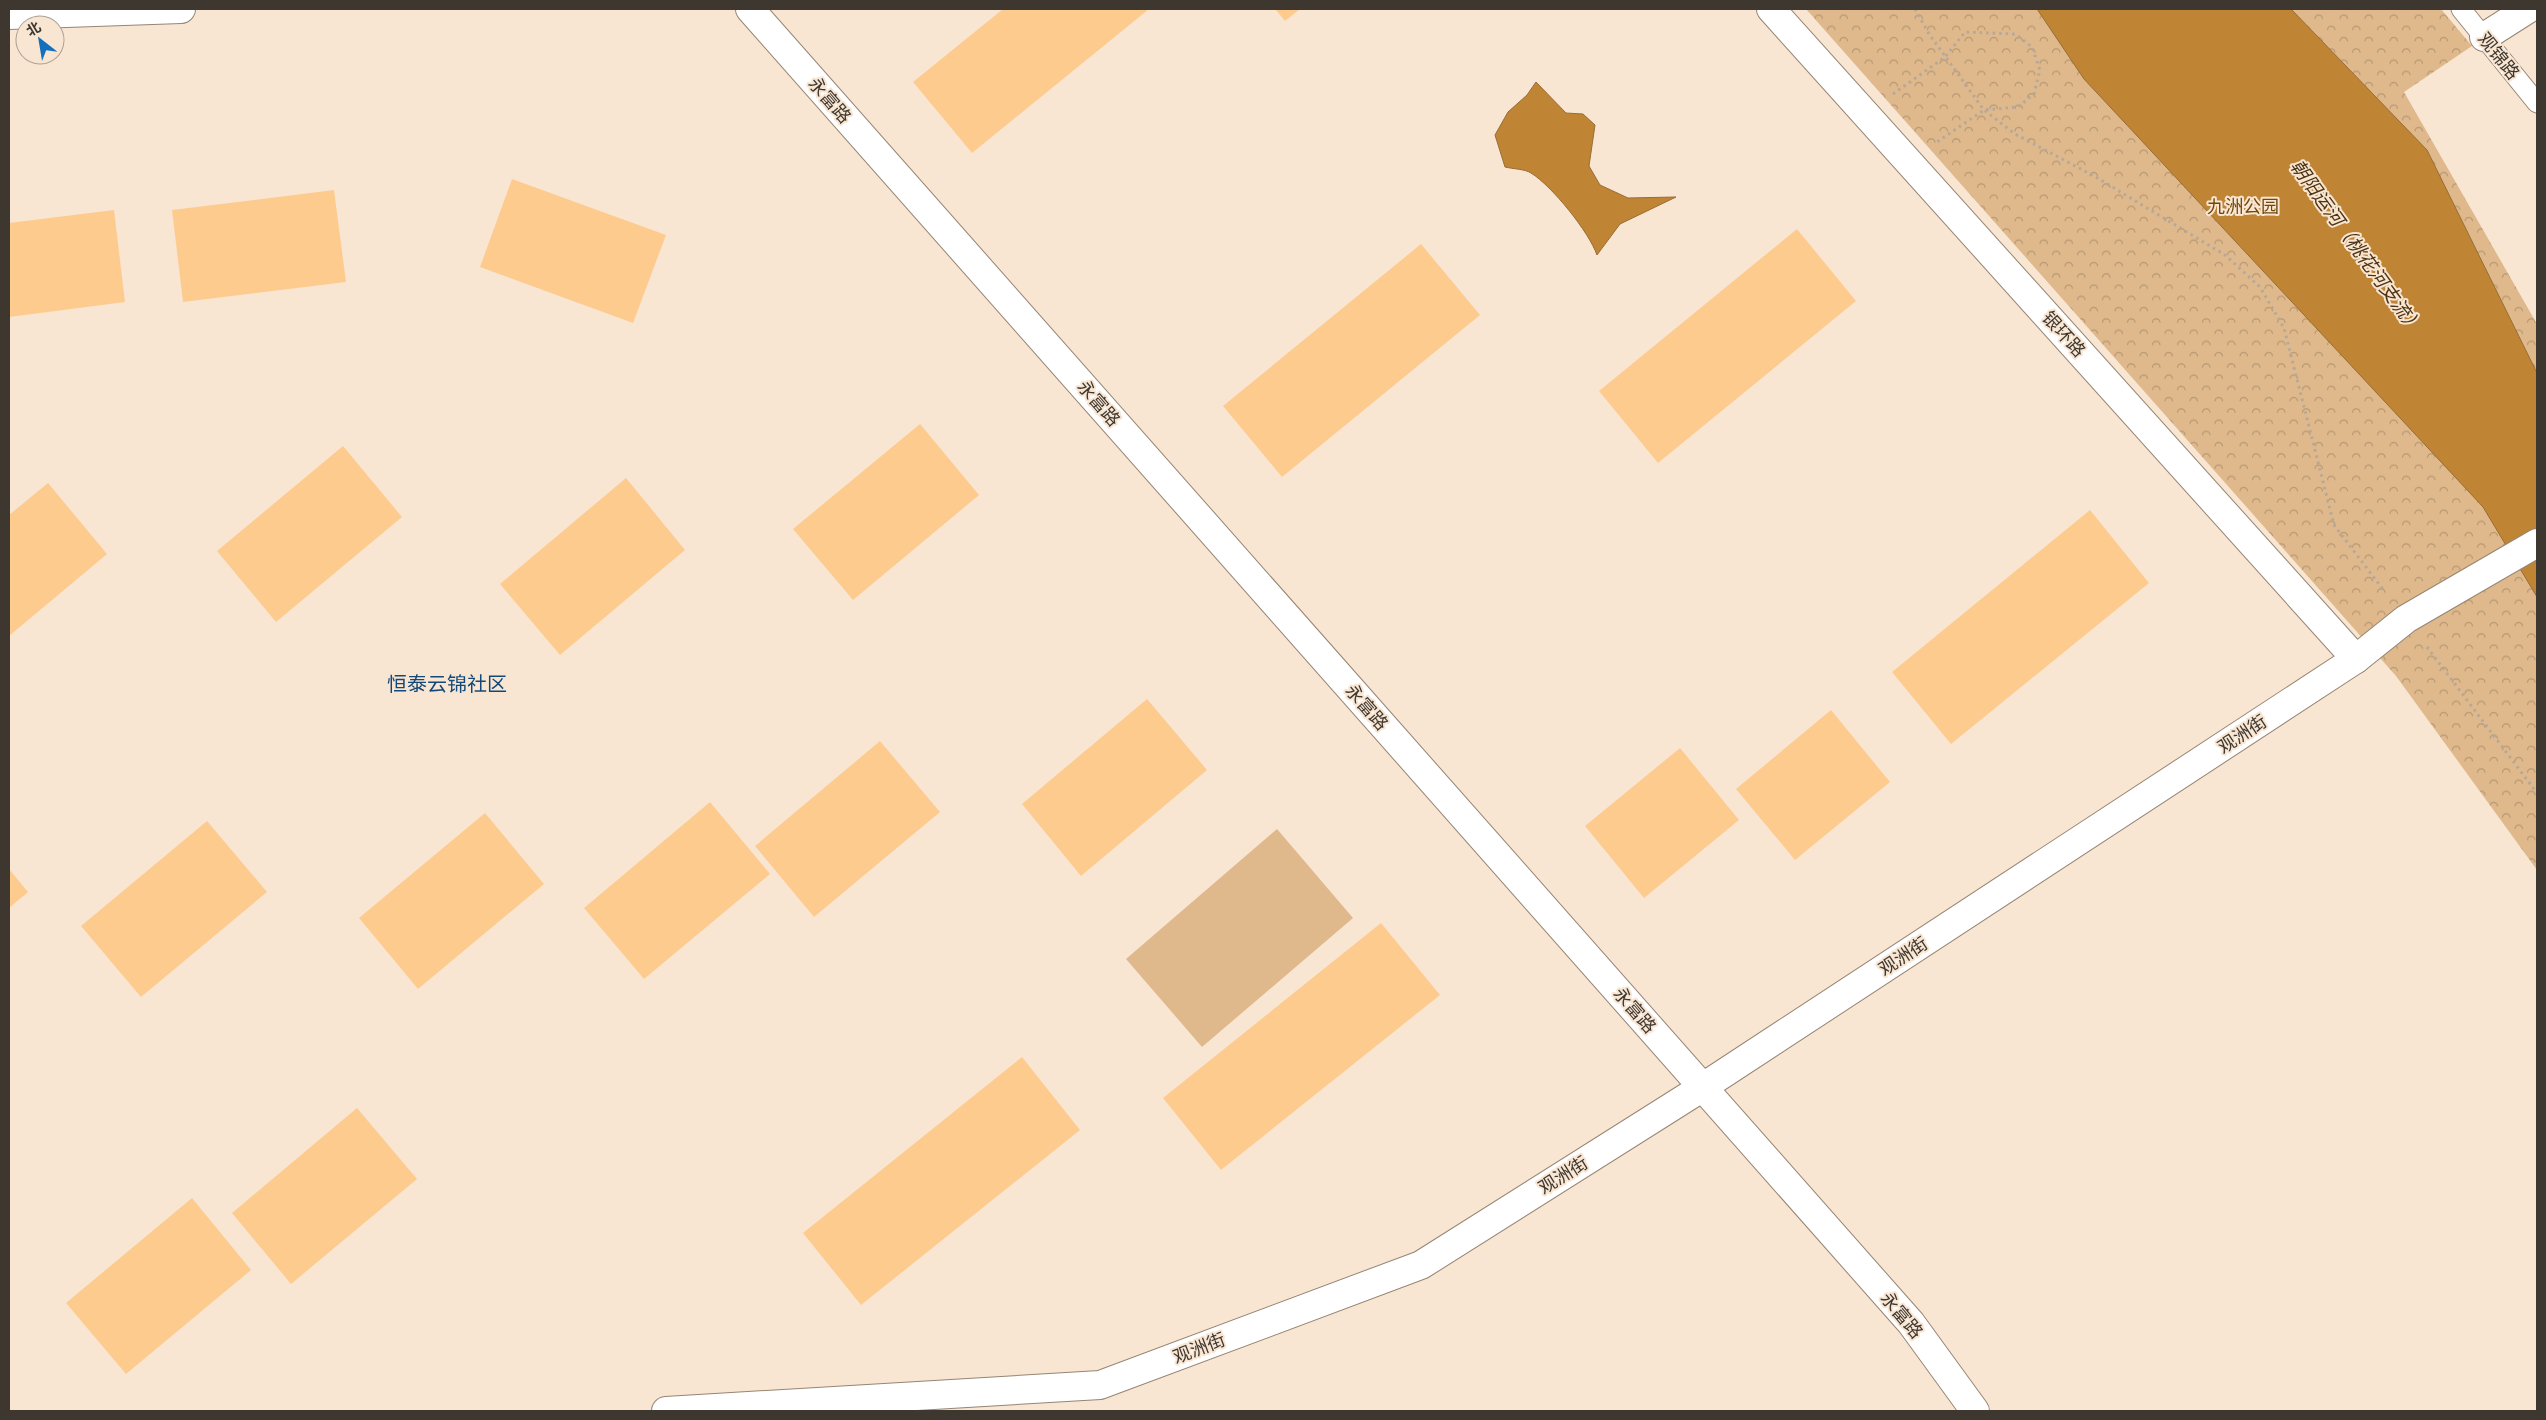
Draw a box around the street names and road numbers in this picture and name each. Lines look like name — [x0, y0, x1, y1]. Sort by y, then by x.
street label: 观锦路 — [2472, 27, 2526, 85]
street label: 永富路 — [802, 71, 858, 129]
street label: 银环路 — [2036, 305, 2092, 363]
street label: 永富路 — [1071, 374, 1127, 432]
street label: 永富路 — [1339, 678, 1395, 736]
street label: 观洲街 — [2212, 708, 2272, 760]
street label: 观洲街 — [1873, 930, 1933, 982]
street label: 永富路 — [1607, 981, 1663, 1039]
street label: 观洲街 — [1533, 1149, 1593, 1201]
street label: 永富路 — [1874, 1286, 1930, 1344]
street label: 观洲街 — [1169, 1326, 1229, 1370]

